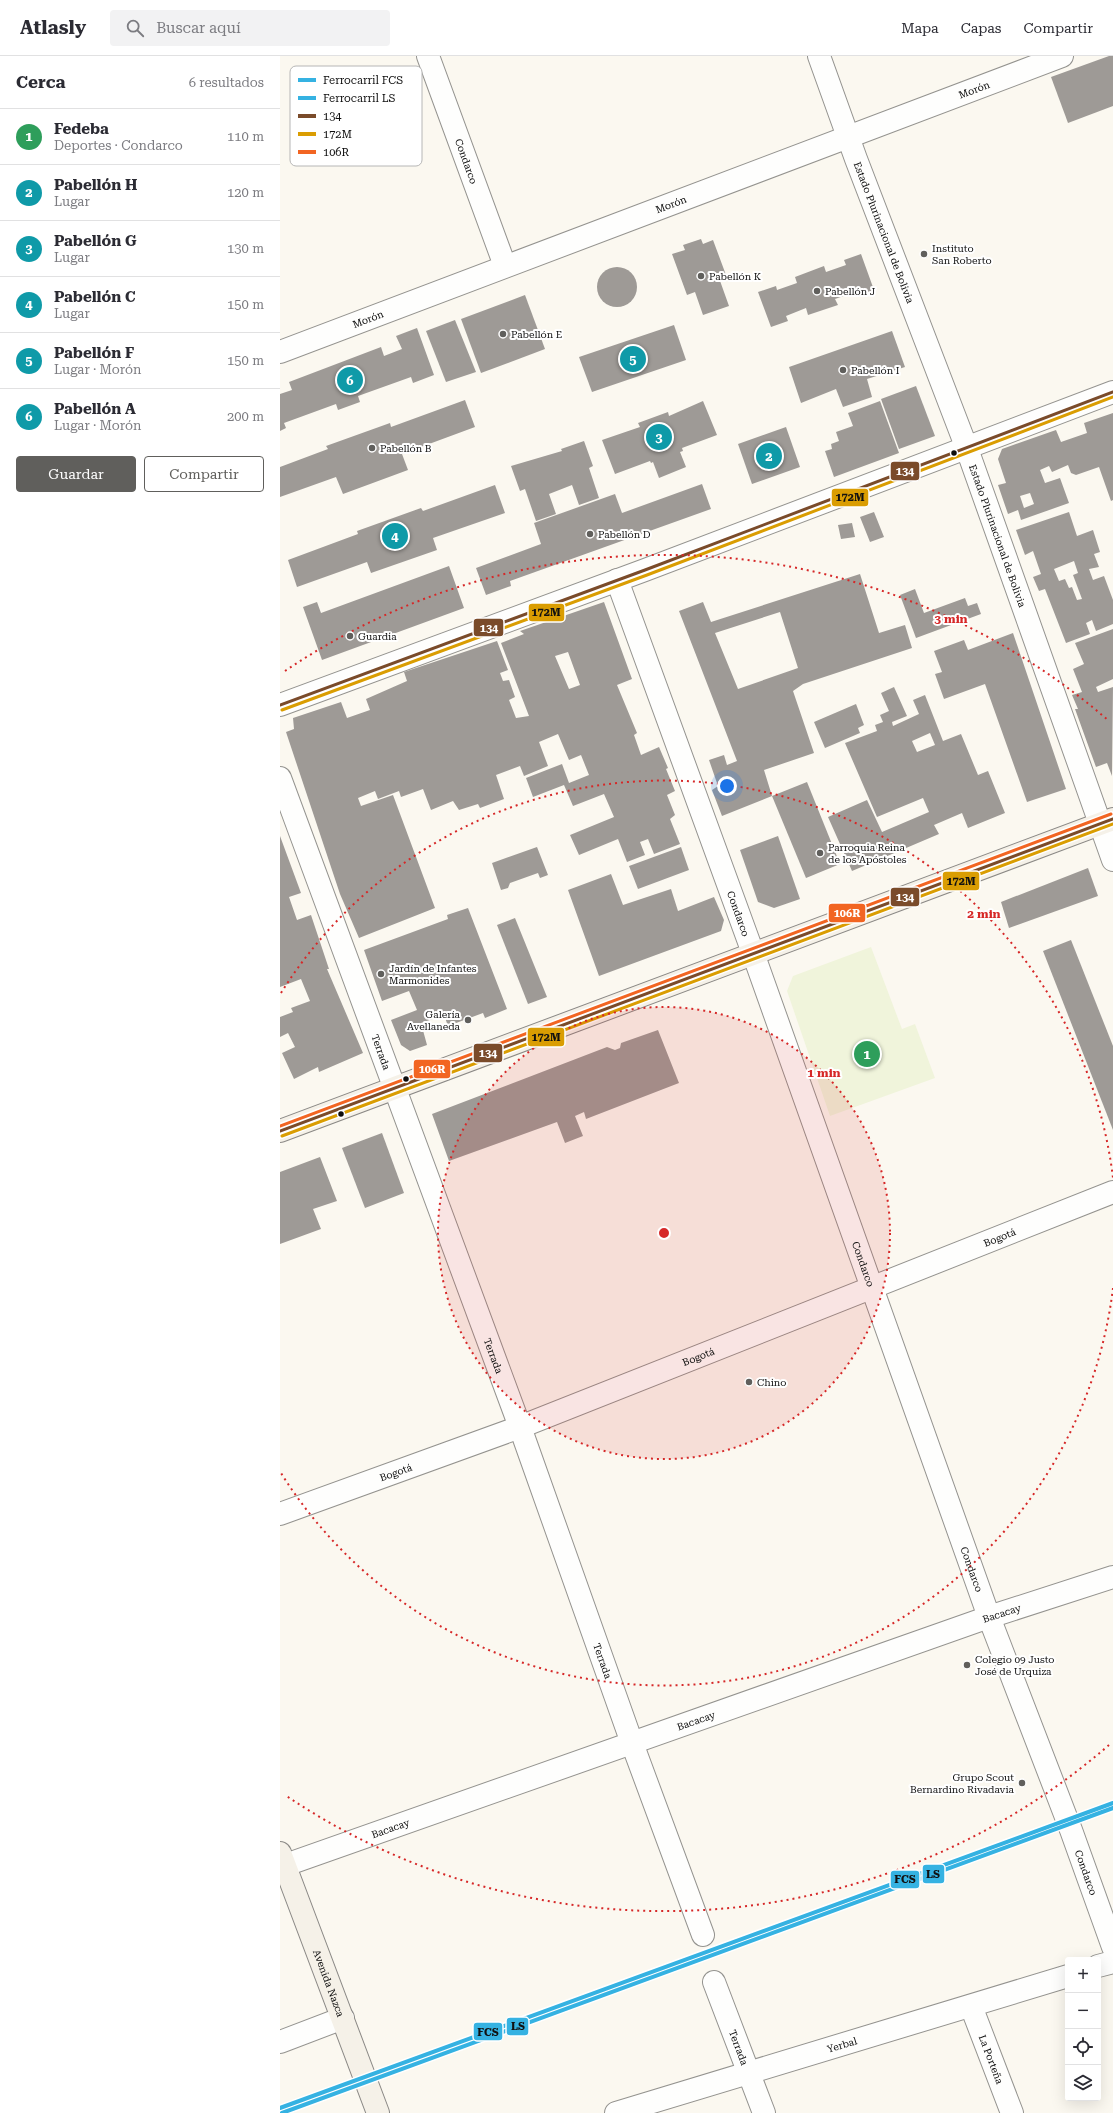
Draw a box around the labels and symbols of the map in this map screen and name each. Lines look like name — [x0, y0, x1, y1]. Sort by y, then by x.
legend — [290, 66, 422, 166]
text: Ferrocarril FCS — [323, 74, 403, 87]
street label: Morón — [957, 79, 992, 101]
text: Ferrocarril LS — [323, 92, 395, 105]
text: 134 — [323, 110, 342, 123]
text: 172M — [323, 128, 352, 141]
street label: Condarco — [453, 137, 479, 185]
text: 106R — [323, 146, 349, 159]
street label: Estado Plurinacional de Bolivia — [852, 160, 916, 305]
street label: Morón — [654, 193, 689, 215]
place label: Instituto San Roberto — [932, 243, 992, 266]
marker: Instituto San Roberto — [919, 249, 929, 259]
marker: Pabellón K — [696, 271, 706, 281]
place label: Pabellón K — [709, 271, 762, 282]
marker: Pabellón J — [812, 286, 822, 296]
place label: Pabellón J — [825, 286, 876, 297]
street label: Morón — [351, 308, 386, 330]
marker: Pabellón E — [498, 329, 508, 339]
place label: Pabellón E — [511, 329, 562, 340]
pin: 5 — [620, 344, 646, 374]
pin: 6 — [337, 365, 363, 395]
marker: Pabellón I — [838, 365, 848, 375]
place label: Pabellón I — [851, 365, 900, 376]
pin: 3 — [646, 422, 672, 452]
pin: 2 — [756, 441, 782, 471]
marker: Pabellón B — [367, 443, 377, 453]
place label: Pabellón B — [380, 443, 432, 454]
unlabelled marker — [949, 448, 959, 458]
line badge: 134 — [890, 461, 920, 481]
street label: Estado Plurinacional de Bolivia — [967, 463, 1028, 609]
text: 134 — [896, 465, 915, 478]
line badge: 172M — [831, 488, 869, 507]
text: 172M — [835, 491, 865, 504]
pin: 4 — [382, 521, 408, 551]
marker: Pabellón D — [585, 529, 595, 539]
place label: Pabellón D — [598, 529, 651, 540]
line badge: 172M — [528, 603, 565, 622]
text: 172M — [531, 606, 561, 619]
text: 3 min — [934, 612, 968, 626]
line badge: 134 — [473, 618, 504, 637]
text: 134 — [480, 622, 499, 635]
marker: Guardia — [345, 631, 355, 641]
place label: Guardia — [358, 631, 397, 642]
your location — [717, 776, 737, 796]
place label: Parroquia Reina de los Apóstoles — [828, 842, 907, 865]
marker: Parroquia Reina de los Apóstoles — [815, 848, 825, 858]
line badge: 172M — [942, 871, 980, 891]
text: 172M — [946, 875, 976, 888]
line badge: 134 — [890, 887, 920, 907]
street label: Condarco — [725, 890, 751, 938]
text: 134 — [896, 891, 915, 904]
line badge: 106R — [828, 903, 866, 923]
text: 106R — [834, 907, 860, 920]
text: 2 min — [967, 907, 1001, 921]
place label: Jardín de Infantes Marmonides — [389, 963, 477, 986]
marker: Jardín de Infantes Marmonides — [376, 969, 386, 979]
place label: Galería Avellaneda — [407, 1009, 461, 1032]
marker: Galería Avellaneda — [463, 1015, 473, 1025]
line badge: 172M — [527, 1027, 565, 1047]
text: 172M — [531, 1031, 561, 1044]
street label: Terrada — [369, 1033, 393, 1072]
pin: 1 — [854, 1039, 880, 1069]
line badge: 134 — [473, 1043, 503, 1063]
text: 134 — [479, 1047, 498, 1060]
line badge: 106R — [413, 1059, 451, 1079]
text: 106R — [419, 1063, 445, 1076]
text: 1 min — [807, 1066, 841, 1080]
unlabelled marker — [401, 1074, 411, 1084]
unlabelled marker — [336, 1109, 346, 1119]
centre of rings — [657, 1226, 671, 1240]
street label: Bogotá — [982, 1226, 1018, 1249]
street label: Condarco — [850, 1240, 876, 1288]
street label: Terrada — [482, 1337, 505, 1376]
street label: Bogotá — [681, 1345, 717, 1368]
marker: Chino — [744, 1377, 754, 1387]
place label: Chino — [757, 1377, 786, 1388]
street label: Bogotá — [378, 1461, 414, 1483]
street label: Condarco — [958, 1545, 985, 1594]
street label: Bacacay — [981, 1602, 1022, 1625]
street label: Terrada — [591, 1642, 614, 1681]
place label: Colegio 09 Justo José de Urquiza — [975, 1654, 1054, 1677]
marker: Colegio 09 Justo José de Urquiza — [962, 1660, 972, 1670]
street label: Bacacay — [676, 1709, 717, 1733]
place label: Grupo Scout Bernardino Rivadavia — [910, 1772, 1015, 1795]
marker: Grupo Scout Bernardino Rivadavia — [1017, 1778, 1027, 1788]
street label: Bacacay — [370, 1817, 411, 1840]
street label: Condarco — [1073, 1848, 1099, 1897]
line badge: LS — [922, 1864, 945, 1884]
text: LS — [926, 1868, 940, 1881]
line badge: FCS — [890, 1870, 920, 1889]
text: FCS — [894, 1873, 916, 1886]
street label: Avenida Nazca — [311, 1948, 346, 2019]
line badge: LS — [506, 2017, 529, 2036]
text: LS — [511, 2020, 525, 2033]
line badge: FCS — [473, 2022, 503, 2041]
text: FCS — [477, 2026, 499, 2039]
street label: Terrada — [727, 2028, 750, 2067]
street label: La Porteña — [977, 2033, 1006, 2086]
street label: Yerbal — [826, 2035, 858, 2055]

